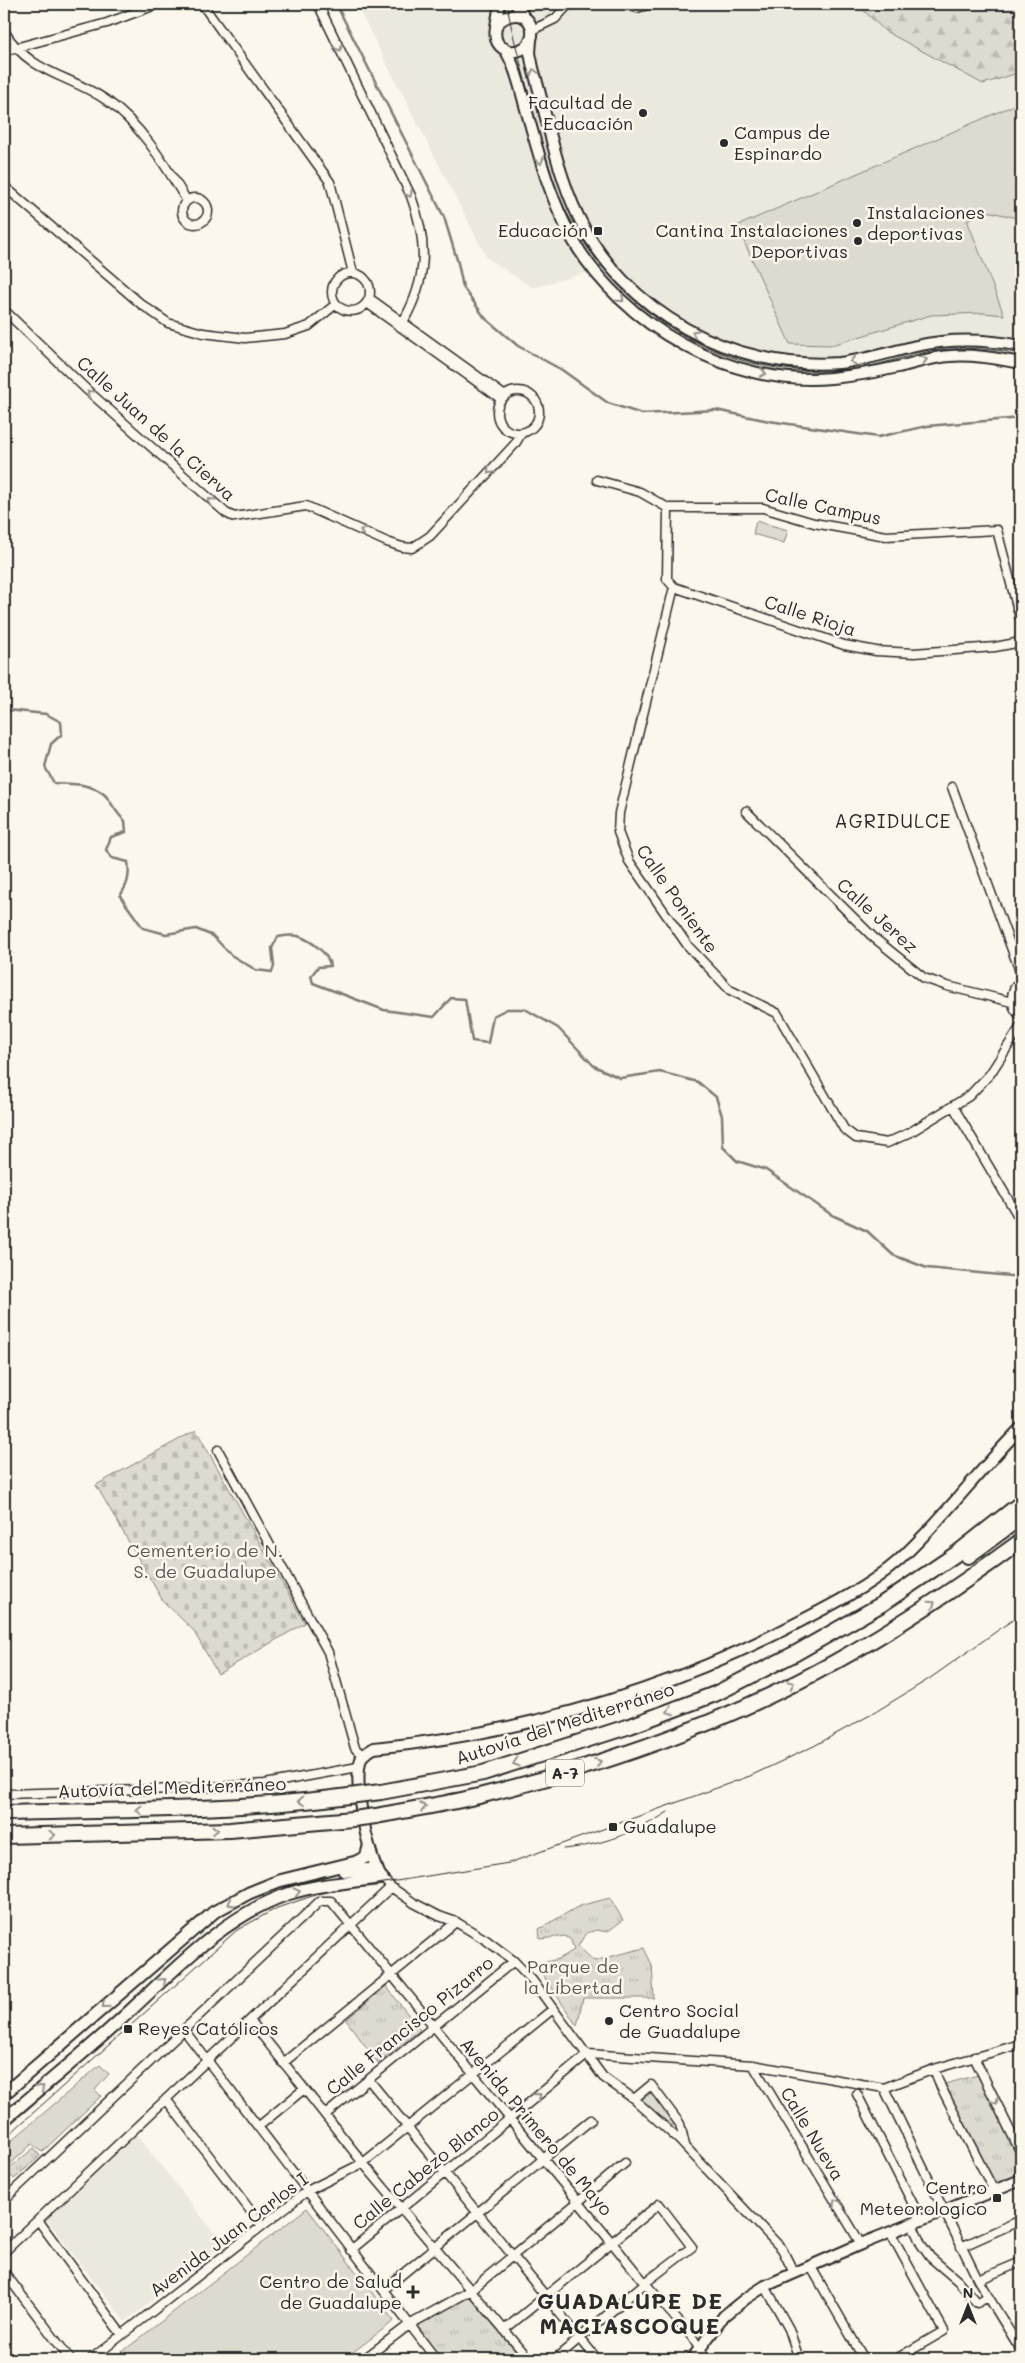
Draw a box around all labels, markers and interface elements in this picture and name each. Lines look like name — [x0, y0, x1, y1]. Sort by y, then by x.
one-way arrow — [333, 43, 343, 52]
one-way arrow — [529, 67, 540, 76]
place label: Facultad de Educación — [528, 90, 633, 135]
marker: Facultad de Educación — [637, 107, 649, 119]
place label: Campus de Espinardo — [734, 120, 830, 165]
marker: Campus de Espinardo — [718, 137, 730, 149]
one-way arrow — [535, 156, 545, 164]
one-way arrow — [403, 189, 413, 198]
place label: Instalaciones deportivas — [867, 200, 985, 245]
marker: Instalaciones deportivas — [851, 217, 863, 229]
place label: Educación — [498, 218, 588, 242]
place label: Cantina Instalaciones Deportivas — [655, 218, 848, 263]
marker: Educación — [592, 225, 604, 237]
marker: Cantina Instalaciones Deportivas — [852, 235, 864, 247]
one-way arrow — [616, 293, 625, 302]
one-way arrow — [691, 329, 700, 339]
street label: Calle Juan de la Cierva — [72, 350, 241, 506]
one-way arrow — [848, 355, 856, 366]
one-way arrow — [919, 355, 928, 366]
one-way arrow — [759, 368, 768, 378]
one-way arrow — [86, 390, 95, 399]
one-way arrow — [487, 465, 496, 474]
street label: Calle Campus — [763, 482, 883, 530]
one-way arrow — [208, 497, 217, 506]
one-way arrow — [359, 527, 368, 538]
street label: Calle Rioja — [761, 589, 859, 641]
district label: AGRIDULCE — [835, 808, 951, 833]
street label: Calle Poniente — [631, 839, 724, 957]
street label: Calle Jerez — [832, 872, 923, 958]
park label: Cementerio de N. S. de Guadalupe — [127, 1538, 283, 1583]
one-way arrow — [927, 1600, 936, 1610]
street label: Autovía del Mediterráneo — [452, 1676, 677, 1770]
one-way arrow — [786, 1680, 795, 1690]
one-way arrow — [666, 1705, 675, 1716]
one-way arrow — [512, 1757, 520, 1767]
one-way arrow — [593, 1758, 601, 1768]
road number: A-7 — [546, 1760, 584, 1786]
street label: Autovía del Mediterráneo — [57, 1771, 287, 1803]
one-way arrow — [297, 1796, 305, 1807]
one-way arrow — [419, 1802, 428, 1813]
one-way arrow — [134, 1805, 142, 1815]
place label: Guadalupe — [623, 1814, 717, 1838]
marker: Guadalupe — [607, 1821, 619, 1833]
one-way arrow — [211, 1825, 219, 1836]
one-way arrow — [49, 1830, 57, 1840]
one-way arrow — [292, 1887, 301, 1898]
one-way arrow — [227, 1897, 236, 1907]
street label: Calle Francisco Pizarro — [321, 1950, 498, 2100]
park label: Parque de la Libertad — [524, 1954, 622, 1999]
one-way arrow — [157, 1978, 166, 1987]
place label: Centro Social de Guadalupe — [619, 1998, 741, 2043]
one-way arrow — [101, 1999, 110, 2008]
marker: Centro Social de Guadalupe — [603, 2015, 615, 2027]
place label: Reyes Católicos — [138, 2016, 278, 2040]
marker: Reyes Católicos — [122, 2023, 134, 2035]
street label: Avenida Primero de Mayo — [455, 2032, 619, 2221]
street label: Calle Nueva — [776, 2082, 850, 2185]
one-way arrow — [35, 2086, 44, 2094]
one-way arrow — [532, 2094, 541, 2102]
one-way arrow — [989, 2096, 999, 2105]
street label: Calle Cabezo Blanco — [347, 2102, 504, 2235]
street label: Avenida Juan Carlos I — [144, 2167, 313, 2302]
place label: Centro Meteorologico — [860, 2175, 987, 2220]
marker: Centro Meteorologico — [991, 2192, 1003, 2204]
one-way arrow — [832, 2199, 842, 2208]
place label: Centro de Salud de Guadalupe — [259, 2269, 402, 2314]
north arrow — [942, 2280, 992, 2330]
text: N — [963, 2283, 973, 2302]
marker: Centro de Salud de Guadalupe — [406, 2285, 420, 2299]
district label: GUADALUPE DE MACIASCOQUE — [537, 2286, 723, 2340]

